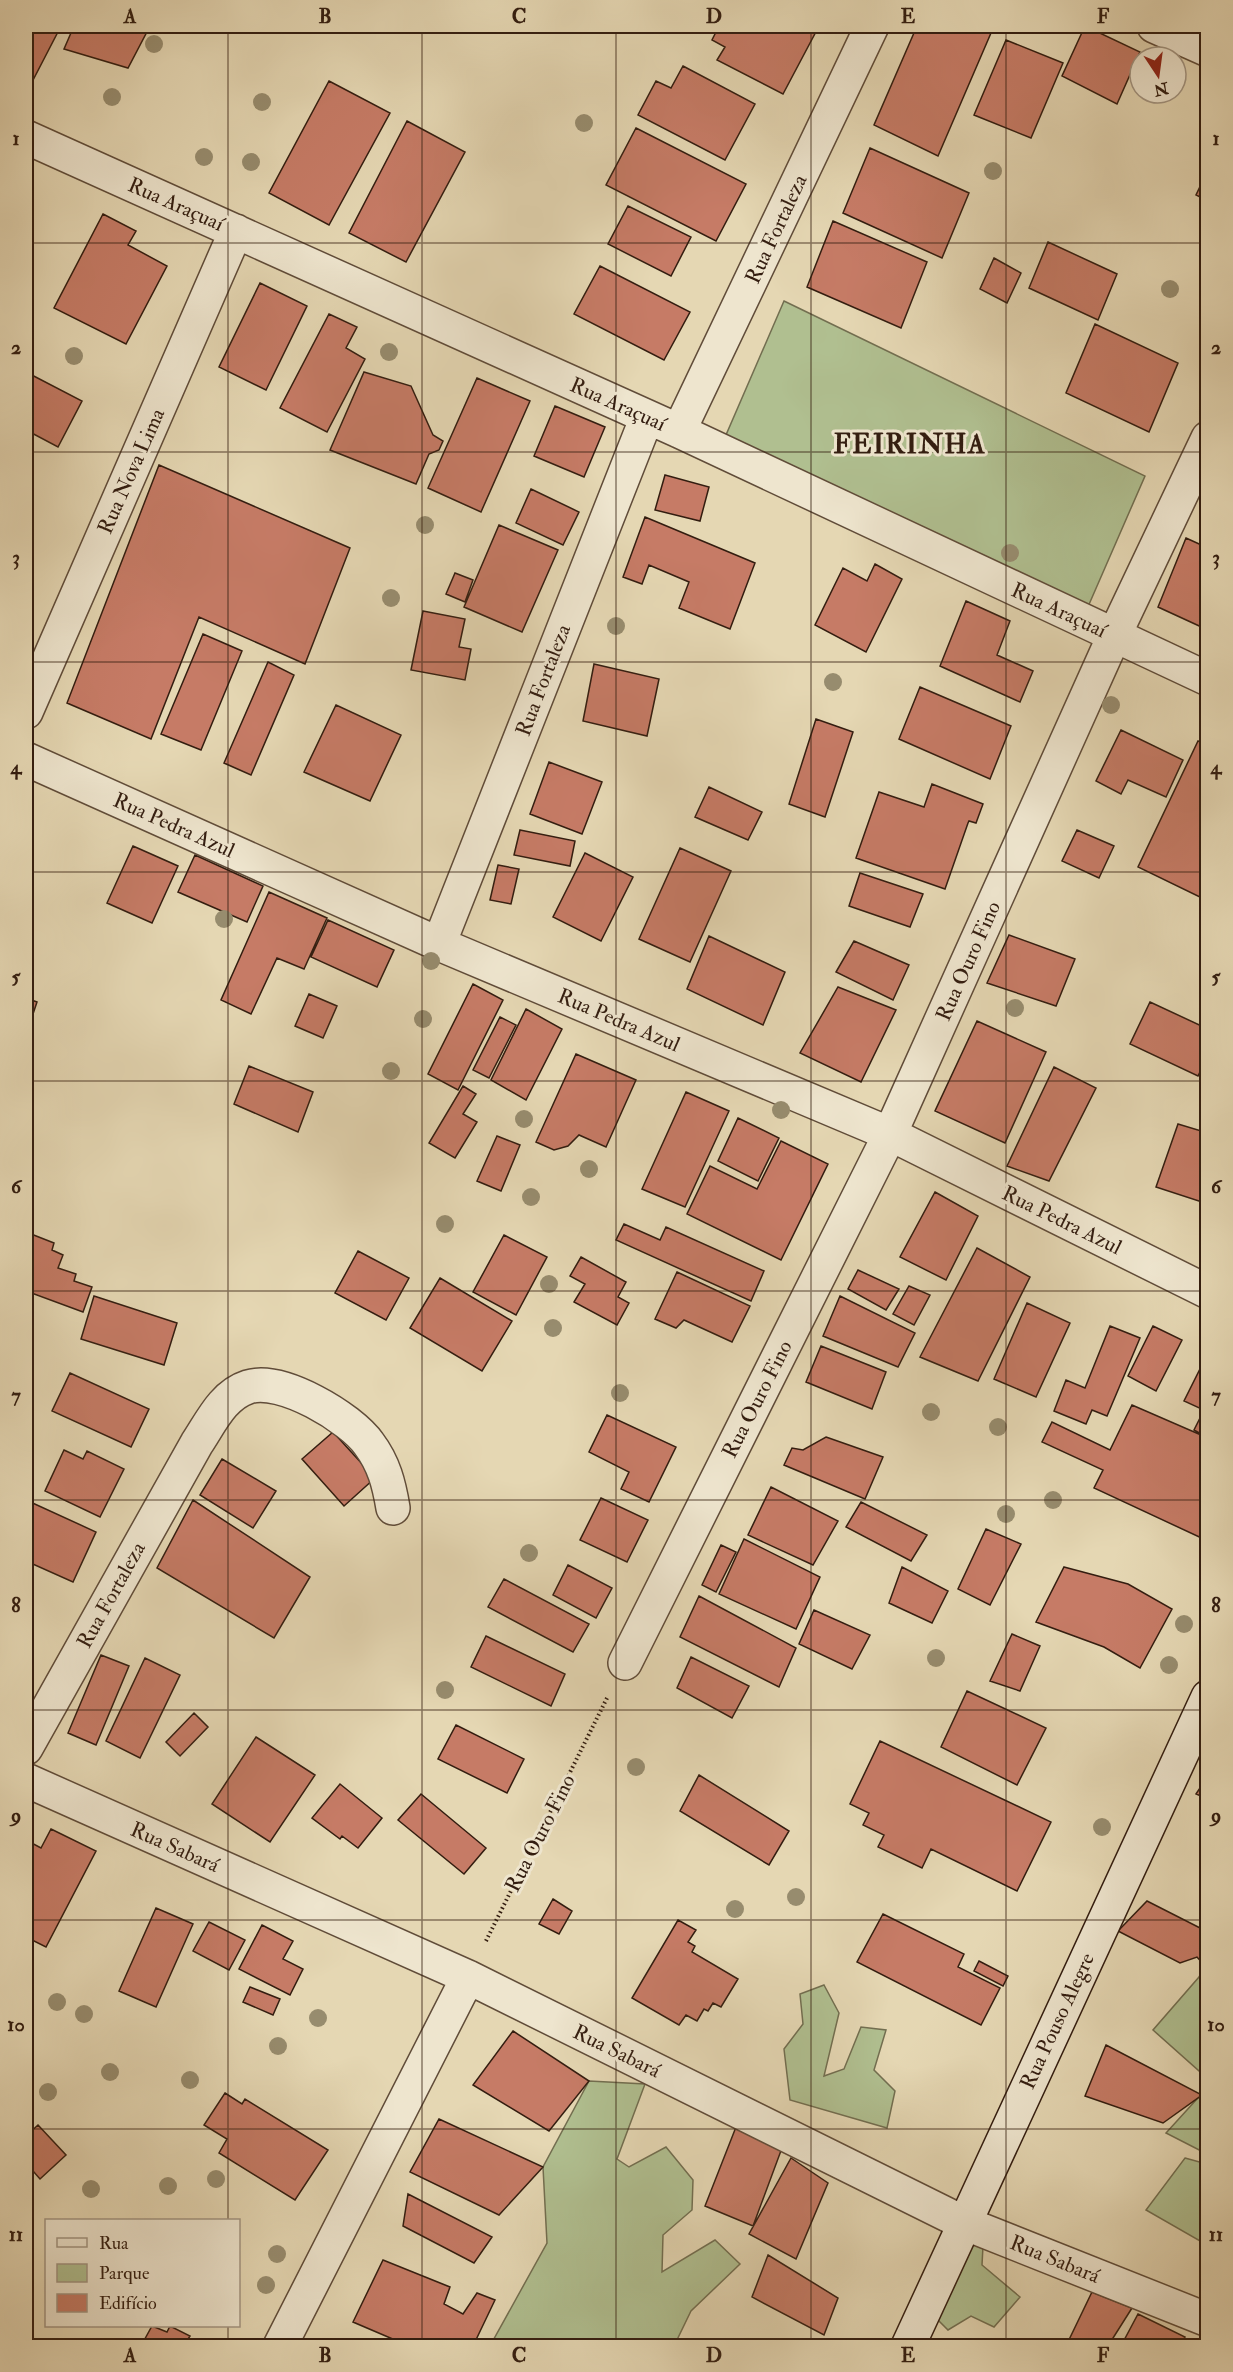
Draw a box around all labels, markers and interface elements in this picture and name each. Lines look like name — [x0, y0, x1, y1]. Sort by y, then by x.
text: A — [123, 4, 137, 29]
text: B — [318, 4, 332, 29]
text: C — [512, 4, 526, 29]
text: D — [706, 4, 722, 29]
text: E — [901, 4, 916, 29]
text: F — [1097, 4, 1110, 29]
north arrow — [1128, 45, 1188, 105]
text: N — [1151, 77, 1171, 100]
text: 1 — [12, 126, 20, 151]
text: 1 — [1212, 126, 1220, 151]
street label: Rua Fortaleza — [739, 170, 814, 288]
street label: Rua Araçuaí — [124, 171, 229, 238]
text: 2 — [11, 335, 21, 360]
text: 2 — [1211, 335, 1221, 360]
street label: Rua Araçuaí — [566, 371, 671, 438]
street label: Rua Nova Lima — [92, 404, 171, 538]
district label: FEIRINHA — [834, 428, 986, 461]
text: 3 — [12, 545, 20, 570]
text: 3 — [1212, 545, 1220, 570]
street label: Rua Araçuaí — [1007, 577, 1112, 645]
street label: Rua Fortaleza — [510, 620, 577, 740]
text: 4 — [10, 755, 23, 780]
text: 4 — [1210, 755, 1223, 780]
street label: Rua Pedra Azul — [109, 787, 239, 865]
street label: Rua Ouro Fino — [930, 897, 1007, 1025]
text: 5 — [12, 964, 22, 989]
text: 5 — [1212, 964, 1222, 989]
street label: Rua Pedra Azul — [554, 983, 685, 1059]
text: 6 — [11, 1174, 23, 1199]
text: 6 — [1211, 1174, 1223, 1199]
street label: Rua Pedra Azul — [997, 1180, 1127, 1261]
street label: Rua Ouro Fino — [716, 1336, 799, 1463]
text: 7 — [11, 1383, 21, 1408]
text: 7 — [1211, 1383, 1221, 1408]
street label: Rua Fortaleza — [71, 1537, 152, 1653]
text: 8 — [11, 1593, 21, 1618]
text: 8 — [1211, 1593, 1221, 1618]
street label: Rua Ouro Fino — [499, 1770, 582, 1897]
text: 9 — [9, 1803, 21, 1828]
text: 9 — [1209, 1803, 1221, 1828]
street label: Rua Sabará — [126, 1816, 224, 1879]
street label: Rua Pouso Alegre — [1014, 1948, 1101, 2094]
text: 10 — [7, 2012, 25, 2037]
text: 10 — [1207, 2012, 1225, 2037]
street label: Rua Sabará — [568, 2019, 665, 2084]
legend — [45, 2219, 240, 2327]
text: 11 — [9, 2222, 23, 2247]
text: 11 — [1209, 2222, 1223, 2247]
street label: Rua Sabará — [1006, 2229, 1104, 2290]
text: Rua — [99, 2232, 129, 2255]
text: Parque — [99, 2262, 150, 2285]
text: Edifício — [99, 2292, 157, 2315]
text: A — [123, 2343, 137, 2368]
text: B — [318, 2343, 332, 2368]
text: C — [512, 2343, 526, 2368]
text: D — [706, 2343, 722, 2368]
text: E — [901, 2343, 916, 2368]
text: F — [1097, 2343, 1110, 2368]

